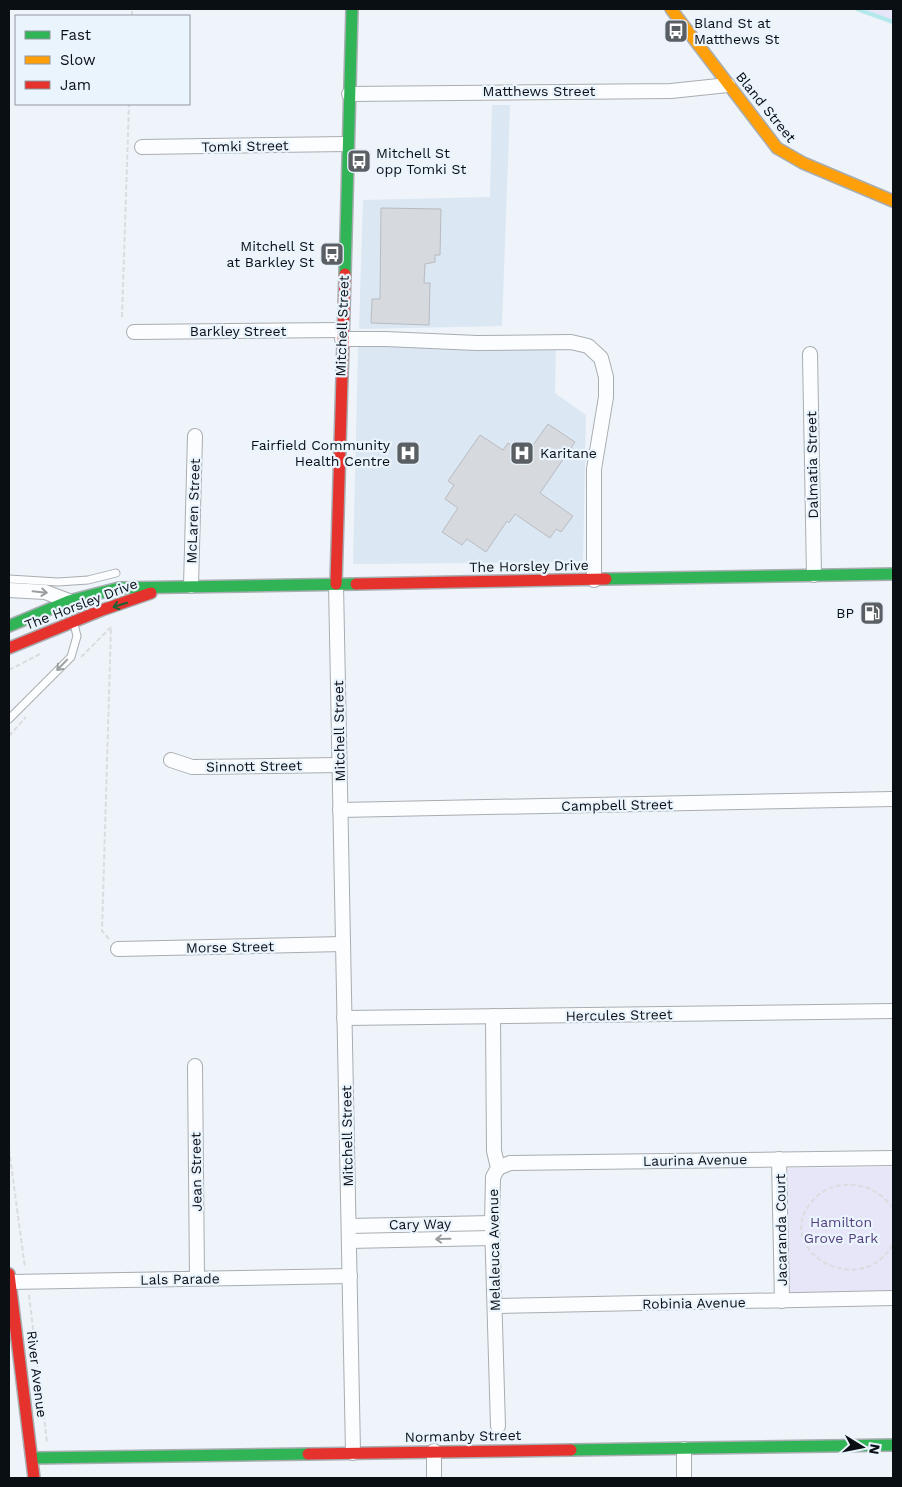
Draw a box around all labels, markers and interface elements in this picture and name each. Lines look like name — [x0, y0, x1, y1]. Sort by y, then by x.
legend — [15, 15, 190, 105]
place label: Bland St at Matthews St — [694, 15, 780, 47]
bus stop icon: Bland St at Matthews St — [663, 18, 689, 44]
text: Fast — [60, 26, 92, 44]
text: Slow — [60, 51, 96, 69]
street label: Bland Street — [733, 69, 799, 145]
text: Jam — [60, 76, 91, 94]
street label: Matthews Street — [483, 83, 596, 99]
street label: Tomki Street — [201, 137, 289, 155]
place label: Mitchell St opp Tomki St — [376, 145, 466, 177]
bus stop icon: Mitchell St opp Tomki St — [346, 148, 372, 174]
place label: Mitchell St at Barkley St — [226, 238, 314, 270]
bus stop icon: Mitchell St at Barkley St — [319, 241, 345, 267]
street label: Mitchell Street — [332, 275, 352, 377]
street label: Barkley Street — [190, 323, 286, 339]
street label: Dalmatia Street — [803, 411, 821, 519]
place label: Fairfield Community Health Centre — [251, 437, 391, 469]
hospital icon: Fairfield Community Health Centre — [395, 440, 421, 466]
hospital icon: Karitane — [509, 440, 535, 466]
place label: Karitane — [540, 445, 597, 461]
street label: McLaren Street — [183, 458, 203, 564]
street label: The Horsley Drive — [469, 557, 589, 575]
street label: The Horsley Drive — [22, 575, 140, 633]
one-way arrow — [31, 587, 47, 597]
one-way arrow — [112, 600, 128, 610]
fuel station icon: BP — [859, 600, 885, 626]
place label: BP — [836, 605, 854, 621]
one-way arrow — [57, 659, 69, 671]
street label: Mitchell Street — [330, 680, 348, 782]
street label: Sinnott Street — [206, 757, 302, 775]
street label: Campbell Street — [561, 796, 673, 814]
street label: Morse Street — [186, 938, 274, 956]
street label: Hercules Street — [565, 1006, 673, 1024]
street label: Mitchell Street — [338, 1085, 356, 1187]
street label: Jean Street — [187, 1132, 205, 1212]
street label: Laurina Avenue — [643, 1151, 747, 1169]
street label: Jacaranda Court — [772, 1174, 790, 1286]
street label: Melaleuca Avenue — [485, 1189, 503, 1311]
park label: Hamilton Grove Park — [804, 1214, 878, 1246]
street label: Cary Way — [389, 1215, 452, 1233]
one-way arrow — [436, 1235, 452, 1244]
street label: Lals Parade — [140, 1270, 220, 1288]
street label: Robinia Avenue — [642, 1294, 746, 1312]
street label: River Avenue — [24, 1330, 50, 1418]
north arrow — [837, 1422, 887, 1472]
street label: Normanby Street — [405, 1427, 522, 1445]
text: N — [866, 1443, 884, 1456]

